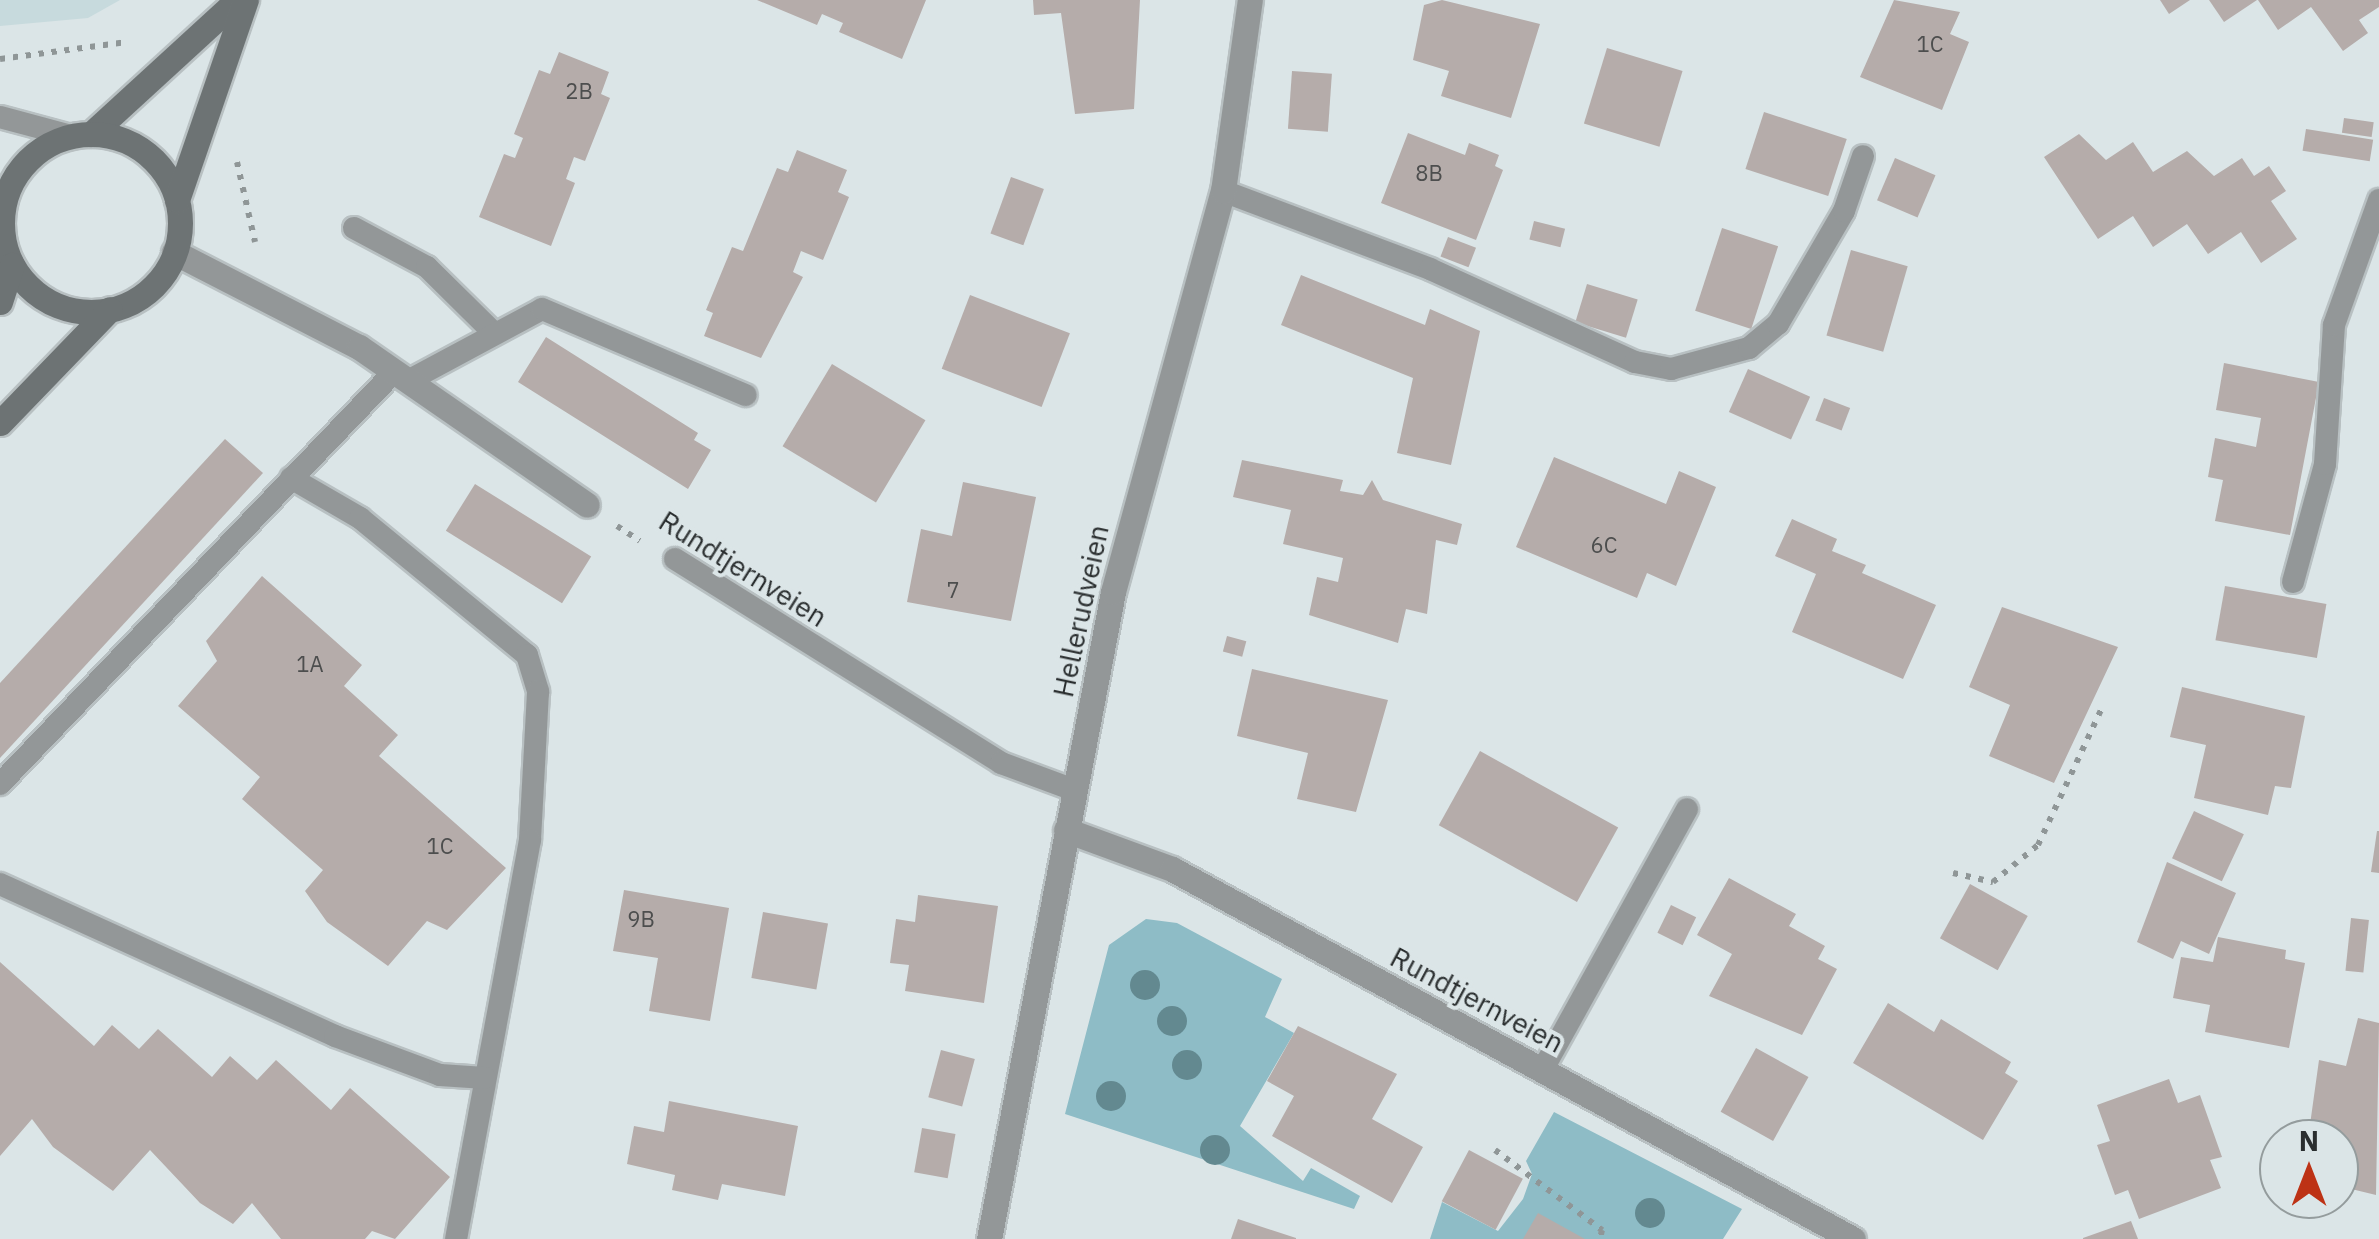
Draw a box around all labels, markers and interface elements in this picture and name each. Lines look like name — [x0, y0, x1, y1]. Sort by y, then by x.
house number: 1C — [1917, 31, 1943, 57]
house number: 2B — [565, 78, 593, 104]
house number: 8B — [1415, 160, 1443, 186]
street label: Rundtjernveien — [653, 504, 833, 634]
street label: Hellerudveien — [1046, 522, 1116, 700]
house number: 6C — [1591, 532, 1617, 558]
house number: 7 — [946, 577, 960, 603]
house number: 1A — [296, 651, 324, 677]
house number: 1C — [427, 833, 453, 859]
house number: 9B — [627, 906, 655, 932]
street label: Rundtjernveien — [1385, 940, 1569, 1060]
north arrow — [2259, 1119, 2359, 1219]
text: N — [2299, 1122, 2319, 1159]

